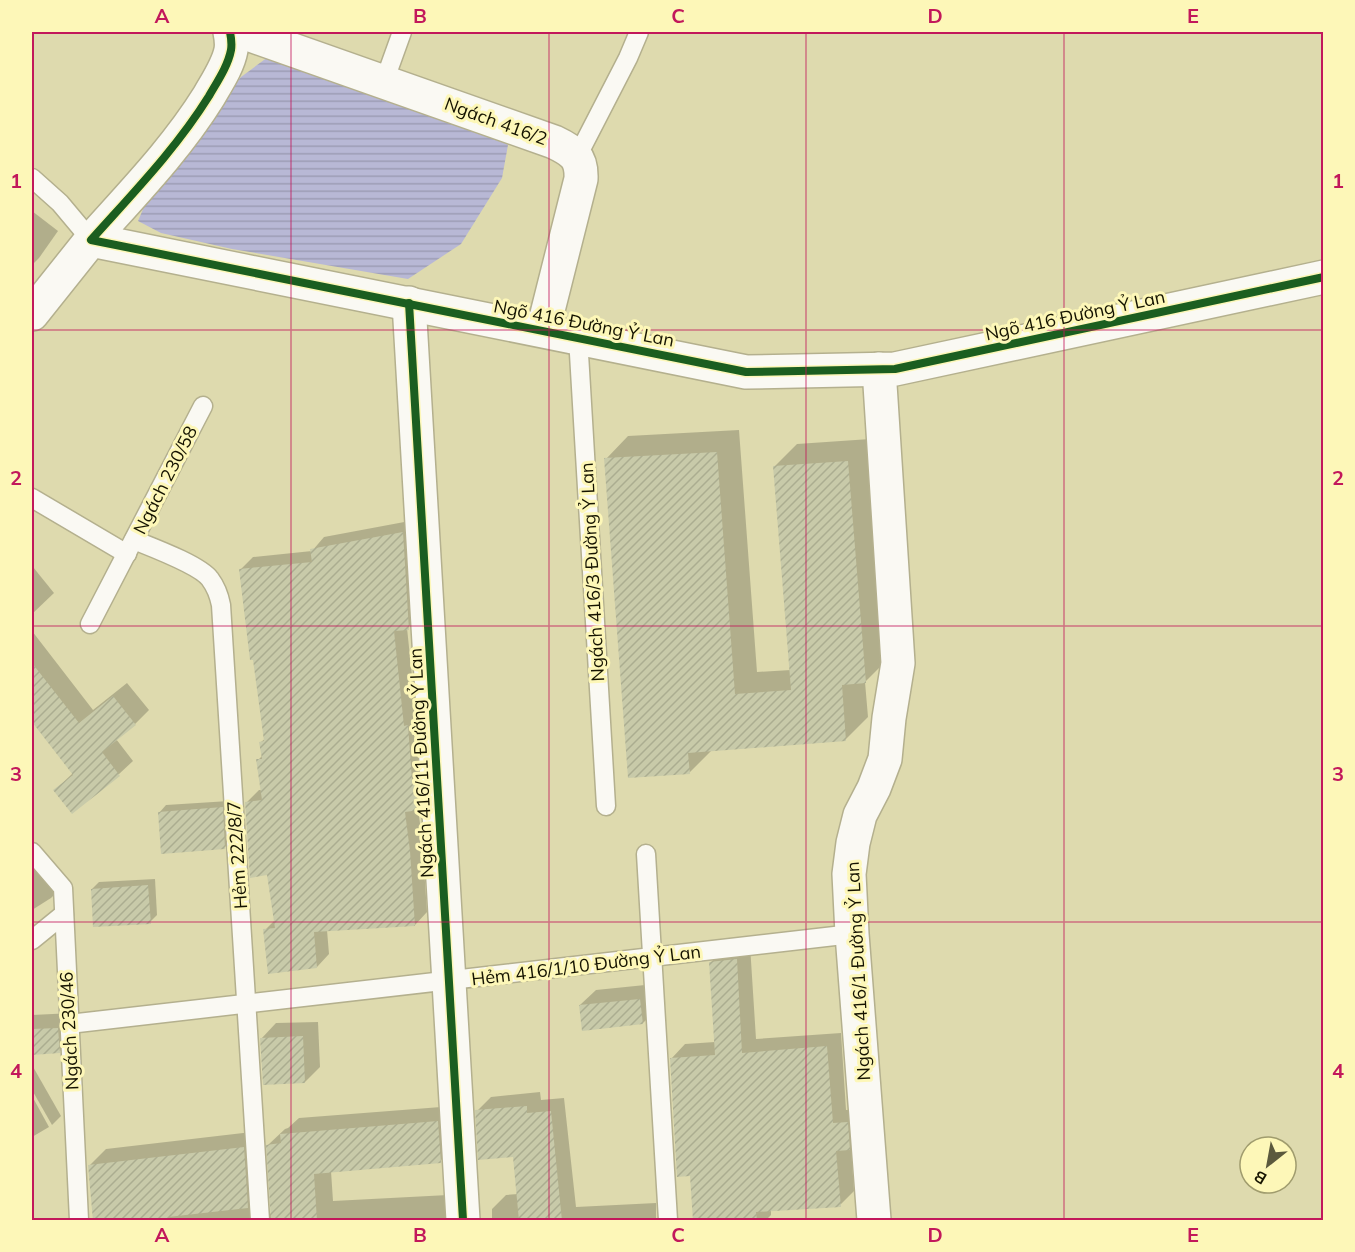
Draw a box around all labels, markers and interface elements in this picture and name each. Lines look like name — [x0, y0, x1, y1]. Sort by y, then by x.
text: A — [155, 3, 170, 28]
text: B — [413, 3, 427, 28]
text: C — [671, 3, 685, 28]
text: D — [927, 3, 943, 28]
text: E — [1187, 3, 1199, 28]
street label: Ngách 416/2 — [442, 92, 550, 150]
text: 1 — [10, 168, 22, 193]
text: 1 — [1332, 168, 1344, 193]
street label: Ngõ 416 Đường Ỷ Lan — [983, 285, 1167, 345]
street label: Ngõ 416 Đường Ỷ Lan — [492, 294, 676, 352]
street label: Ngách 230/58 — [128, 422, 202, 538]
street label: Ngách 416/3 Đường Ỷ Lan — [575, 462, 609, 682]
text: 2 — [10, 465, 22, 490]
text: 2 — [1332, 465, 1344, 490]
street label: Ngách 416/11 Đường Ỷ Lan — [403, 648, 439, 878]
text: 3 — [10, 761, 22, 786]
text: 3 — [1332, 761, 1344, 786]
street label: Hẻm 222/8/7 — [222, 800, 252, 910]
street label: Ngách 416/1 Đường Ỷ Lan — [841, 861, 875, 1081]
street label: Hẻm 416/1/10 Đường Ỷ Lan — [470, 940, 702, 990]
street label: Ngách 230/46 — [54, 971, 84, 1091]
text: 4 — [10, 1058, 22, 1083]
text: 4 — [1332, 1058, 1344, 1083]
north arrow — [1238, 1135, 1298, 1195]
text: B — [1250, 1166, 1270, 1189]
text: A — [155, 1222, 170, 1247]
text: B — [413, 1222, 427, 1247]
text: C — [671, 1222, 685, 1247]
text: D — [927, 1222, 943, 1247]
text: E — [1187, 1222, 1199, 1247]

